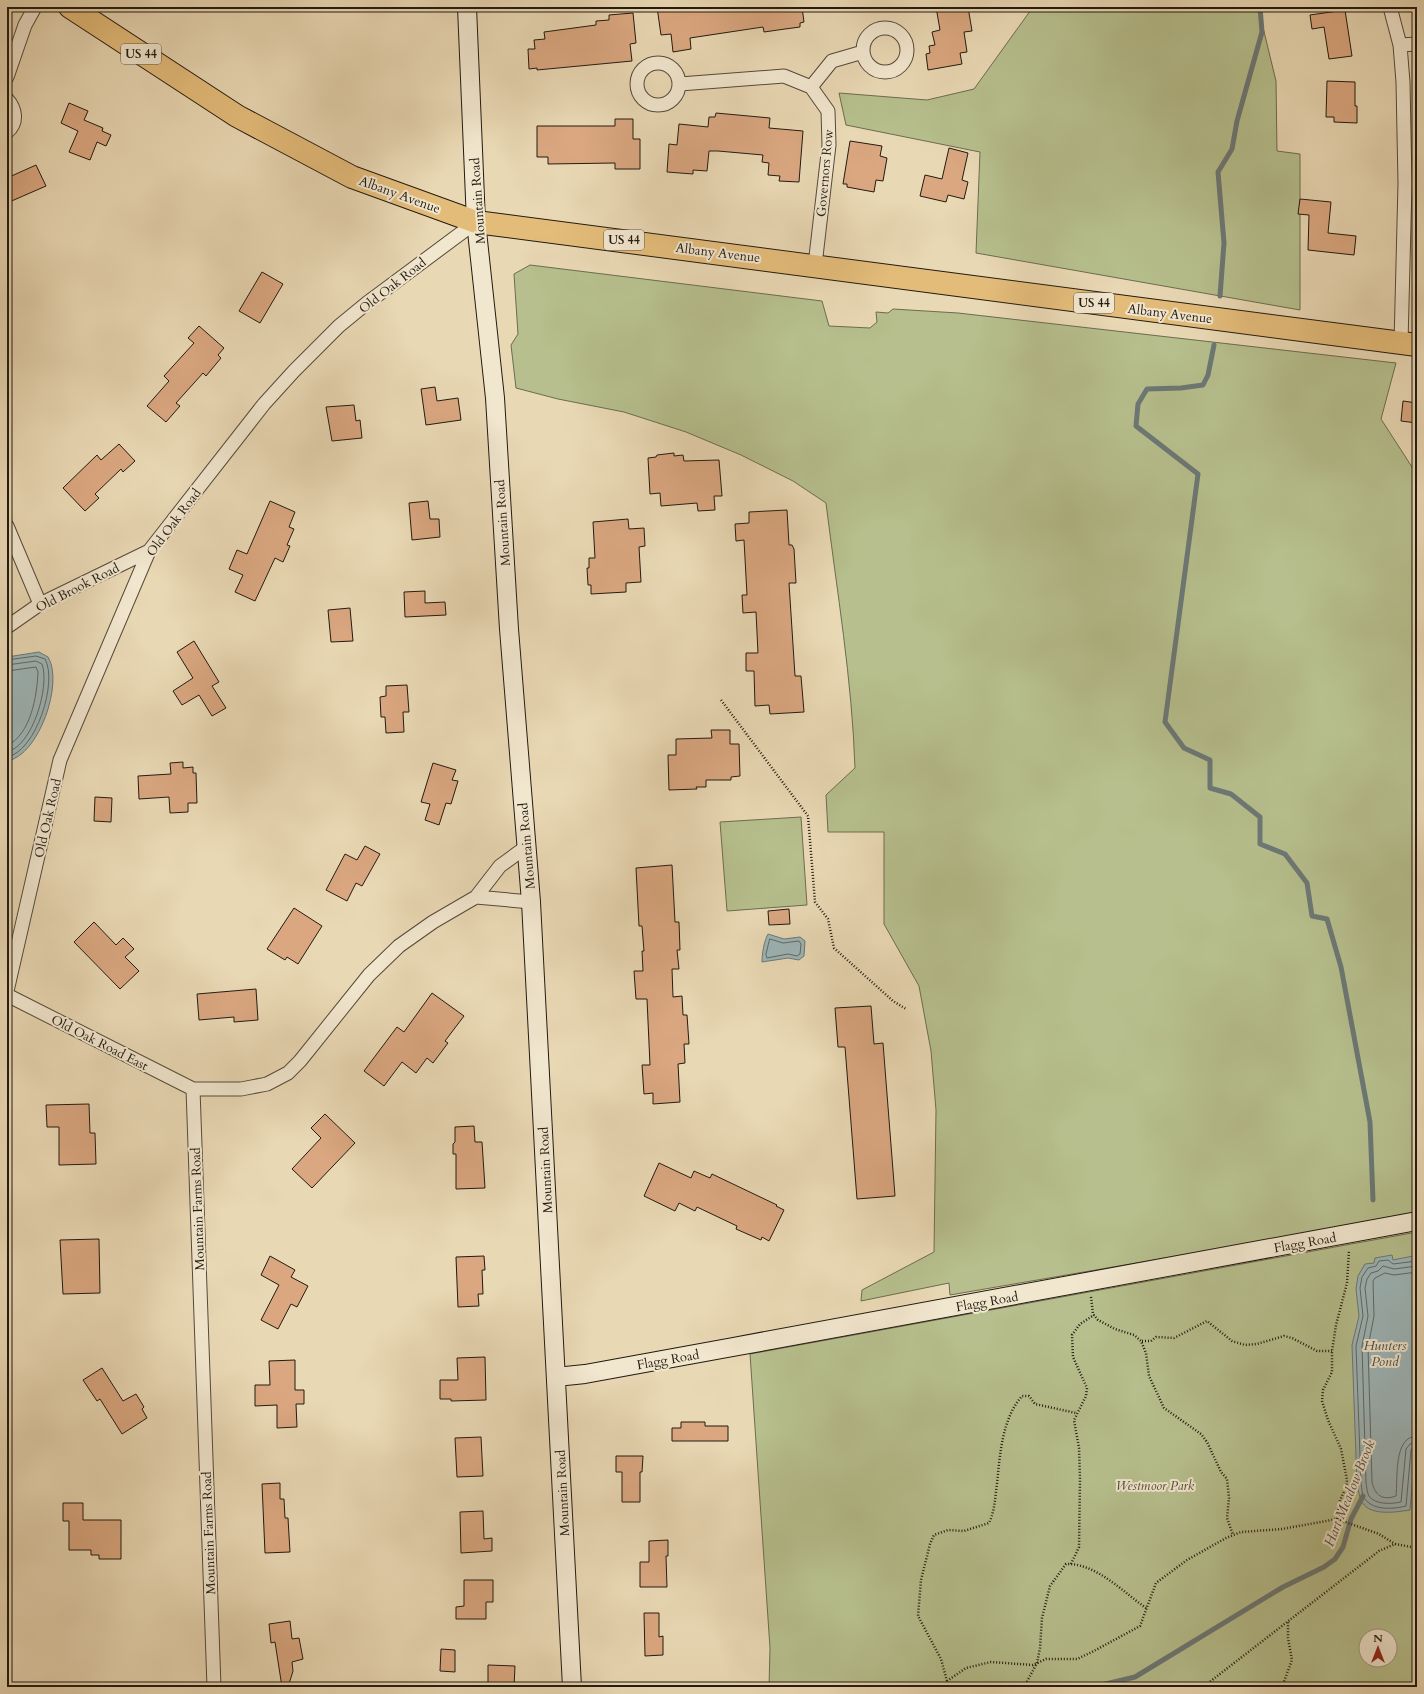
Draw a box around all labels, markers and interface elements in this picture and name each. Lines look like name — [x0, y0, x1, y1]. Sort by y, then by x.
road number: US 44 — [121, 44, 161, 64]
street label: Governors Row — [812, 128, 838, 218]
street label: Mountain Road — [466, 157, 490, 245]
street label: Albany Avenue — [357, 172, 443, 218]
road number: US 44 — [604, 230, 644, 250]
street label: Albany Avenue — [675, 239, 761, 267]
street label: Old Oak Road — [355, 254, 430, 318]
road number: US 44 — [1074, 293, 1114, 313]
street label: Albany Avenue — [1127, 300, 1213, 328]
street label: Mountain Road — [491, 479, 515, 567]
street label: Old Oak Road — [142, 485, 205, 560]
street label: Old Brook Road — [33, 559, 122, 617]
street label: Old Oak Road — [30, 777, 66, 860]
street label: Mountain Road — [514, 802, 540, 890]
street label: Old Oak Road East — [48, 1011, 151, 1075]
street label: Mountain Road — [535, 1126, 557, 1214]
street label: Mountain Farms Road — [187, 1147, 209, 1271]
street label: Flagg Road — [1273, 1229, 1338, 1257]
street label: Flagg Road — [955, 1288, 1020, 1316]
water label: Hunters Pond — [1363, 1336, 1407, 1371]
street label: Flagg Road — [636, 1346, 701, 1374]
water label: Hart Meadow Brook — [1319, 1437, 1380, 1549]
street label: Mountain Road — [552, 1449, 574, 1537]
street label: Mountain Farms Road — [198, 1471, 220, 1595]
park label: Westmoor Park — [1116, 1477, 1195, 1495]
north arrow — [1358, 1628, 1398, 1668]
text: N — [1373, 1631, 1383, 1646]

